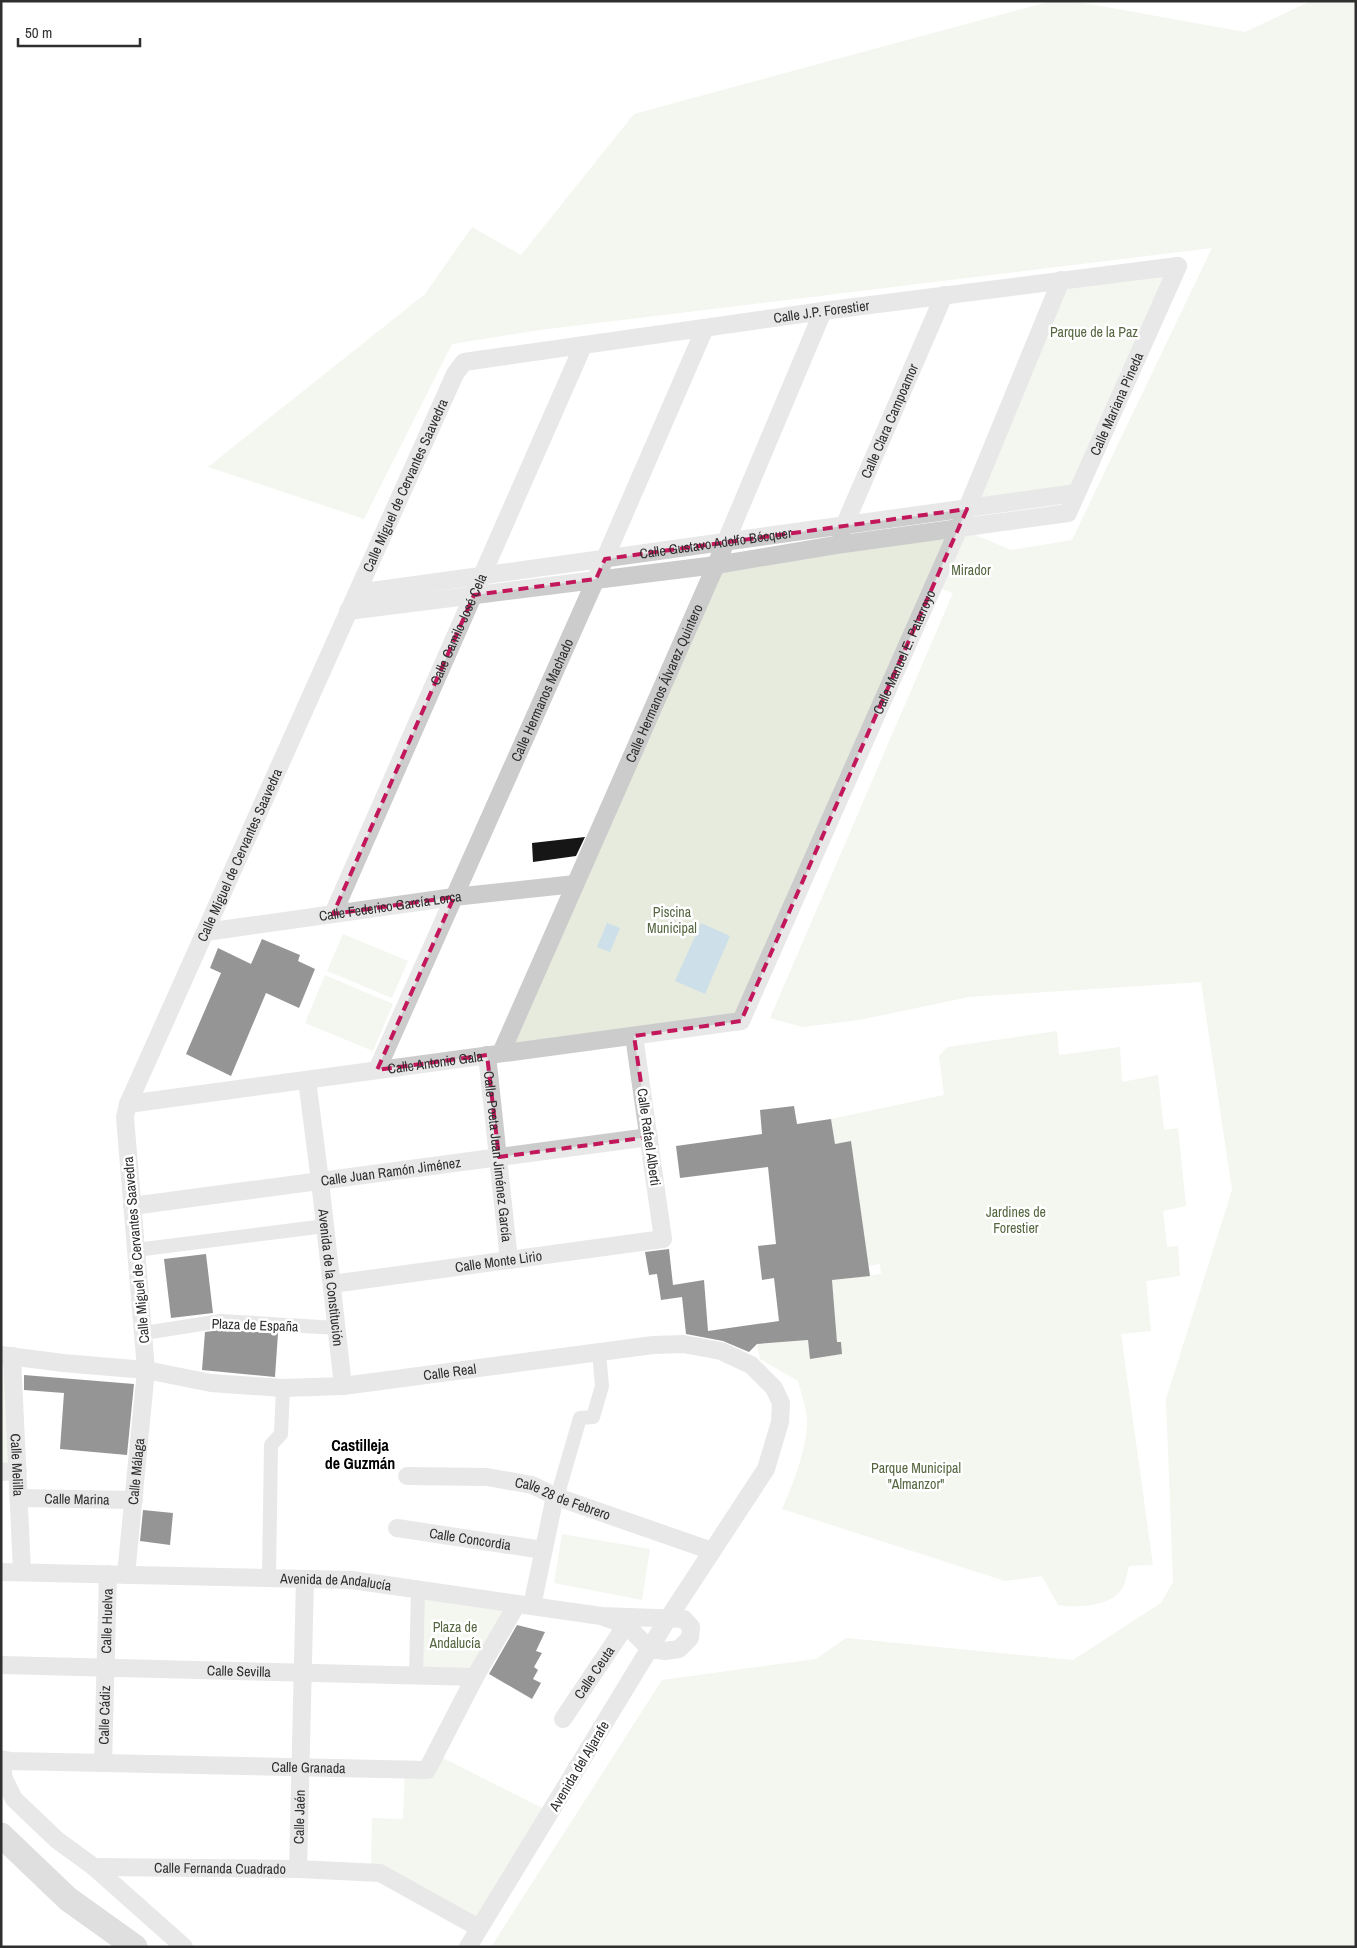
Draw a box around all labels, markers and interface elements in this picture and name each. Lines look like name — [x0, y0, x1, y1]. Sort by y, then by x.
scale bar — [18, 15, 140, 47]
text: 50 m — [25, 22, 52, 43]
street label: Calle J.P. Forestier — [772, 296, 870, 327]
park label: Parque de la Paz — [1050, 323, 1138, 341]
street label: Calle Mariana Pineda — [1086, 349, 1148, 458]
street label: Calle Clara Campoamor — [857, 361, 922, 481]
street label: Calle Miguel de Cervantes Saavedra — [358, 395, 452, 575]
street label: Calle Gustavo Adolfo Bécquer — [638, 524, 793, 563]
park label: Mirador — [951, 561, 991, 579]
street label: Calle Camilo José Cela — [426, 570, 491, 688]
street label: Calle Manuel E. Patarroyo — [869, 587, 940, 717]
street label: Calle Hermanos Álvarez Quintero — [621, 601, 707, 765]
street label: Calle Hermanos Machado — [507, 636, 577, 764]
street label: Calle Miguel de Cervantes Saavedra — [193, 765, 286, 944]
street label: Calle Federico García Lorca — [318, 887, 463, 925]
park label: Piscina Municipal — [647, 903, 697, 937]
street label: Calle Antonio Gala — [386, 1047, 485, 1078]
street label: Calle Poeta Juan Jiménez García — [480, 1070, 516, 1243]
street label: Calle Rafael Alberti — [633, 1087, 665, 1187]
street label: Calle Juan Ramón Jiménez — [320, 1153, 462, 1190]
street label: Calle Miguel de Cervantes Saavedra — [119, 1155, 153, 1344]
park label: Jardines de Forestier — [986, 1203, 1046, 1237]
street label: Avenida de la Constitución — [314, 1207, 347, 1347]
street label: Calle Monte Lirio — [454, 1247, 543, 1276]
street label: Plaza de España — [211, 1314, 299, 1336]
street label: Calle Real — [422, 1359, 477, 1384]
street label: Calle Melilla — [7, 1433, 28, 1497]
district label: Castilleja de Guzmán — [325, 1434, 395, 1474]
street label: Calle Málaga — [124, 1437, 148, 1506]
park label: Parque Municipal "Almanzor" — [871, 1459, 961, 1493]
street label: Calle 28 de Febrero — [513, 1473, 613, 1524]
street label: Calle Marina — [44, 1489, 110, 1509]
street label: Calle Concordia — [428, 1524, 513, 1554]
street label: Avenida de Andalucía — [279, 1569, 393, 1595]
street label: Calle Huelva — [97, 1588, 117, 1654]
park label: Plaza de Andalucía — [428, 1618, 481, 1652]
street label: Calle Ceuta — [570, 1642, 619, 1702]
street label: Calle Sevilla — [207, 1661, 272, 1681]
street label: Calle Cádiz — [94, 1685, 114, 1745]
street label: Avenida del Aljarafe — [545, 1718, 613, 1815]
street label: Calle Granada — [271, 1758, 346, 1777]
street label: Calle Jaén — [290, 1790, 309, 1844]
street label: Calle Fernanda Cuadrado — [154, 1859, 286, 1878]

